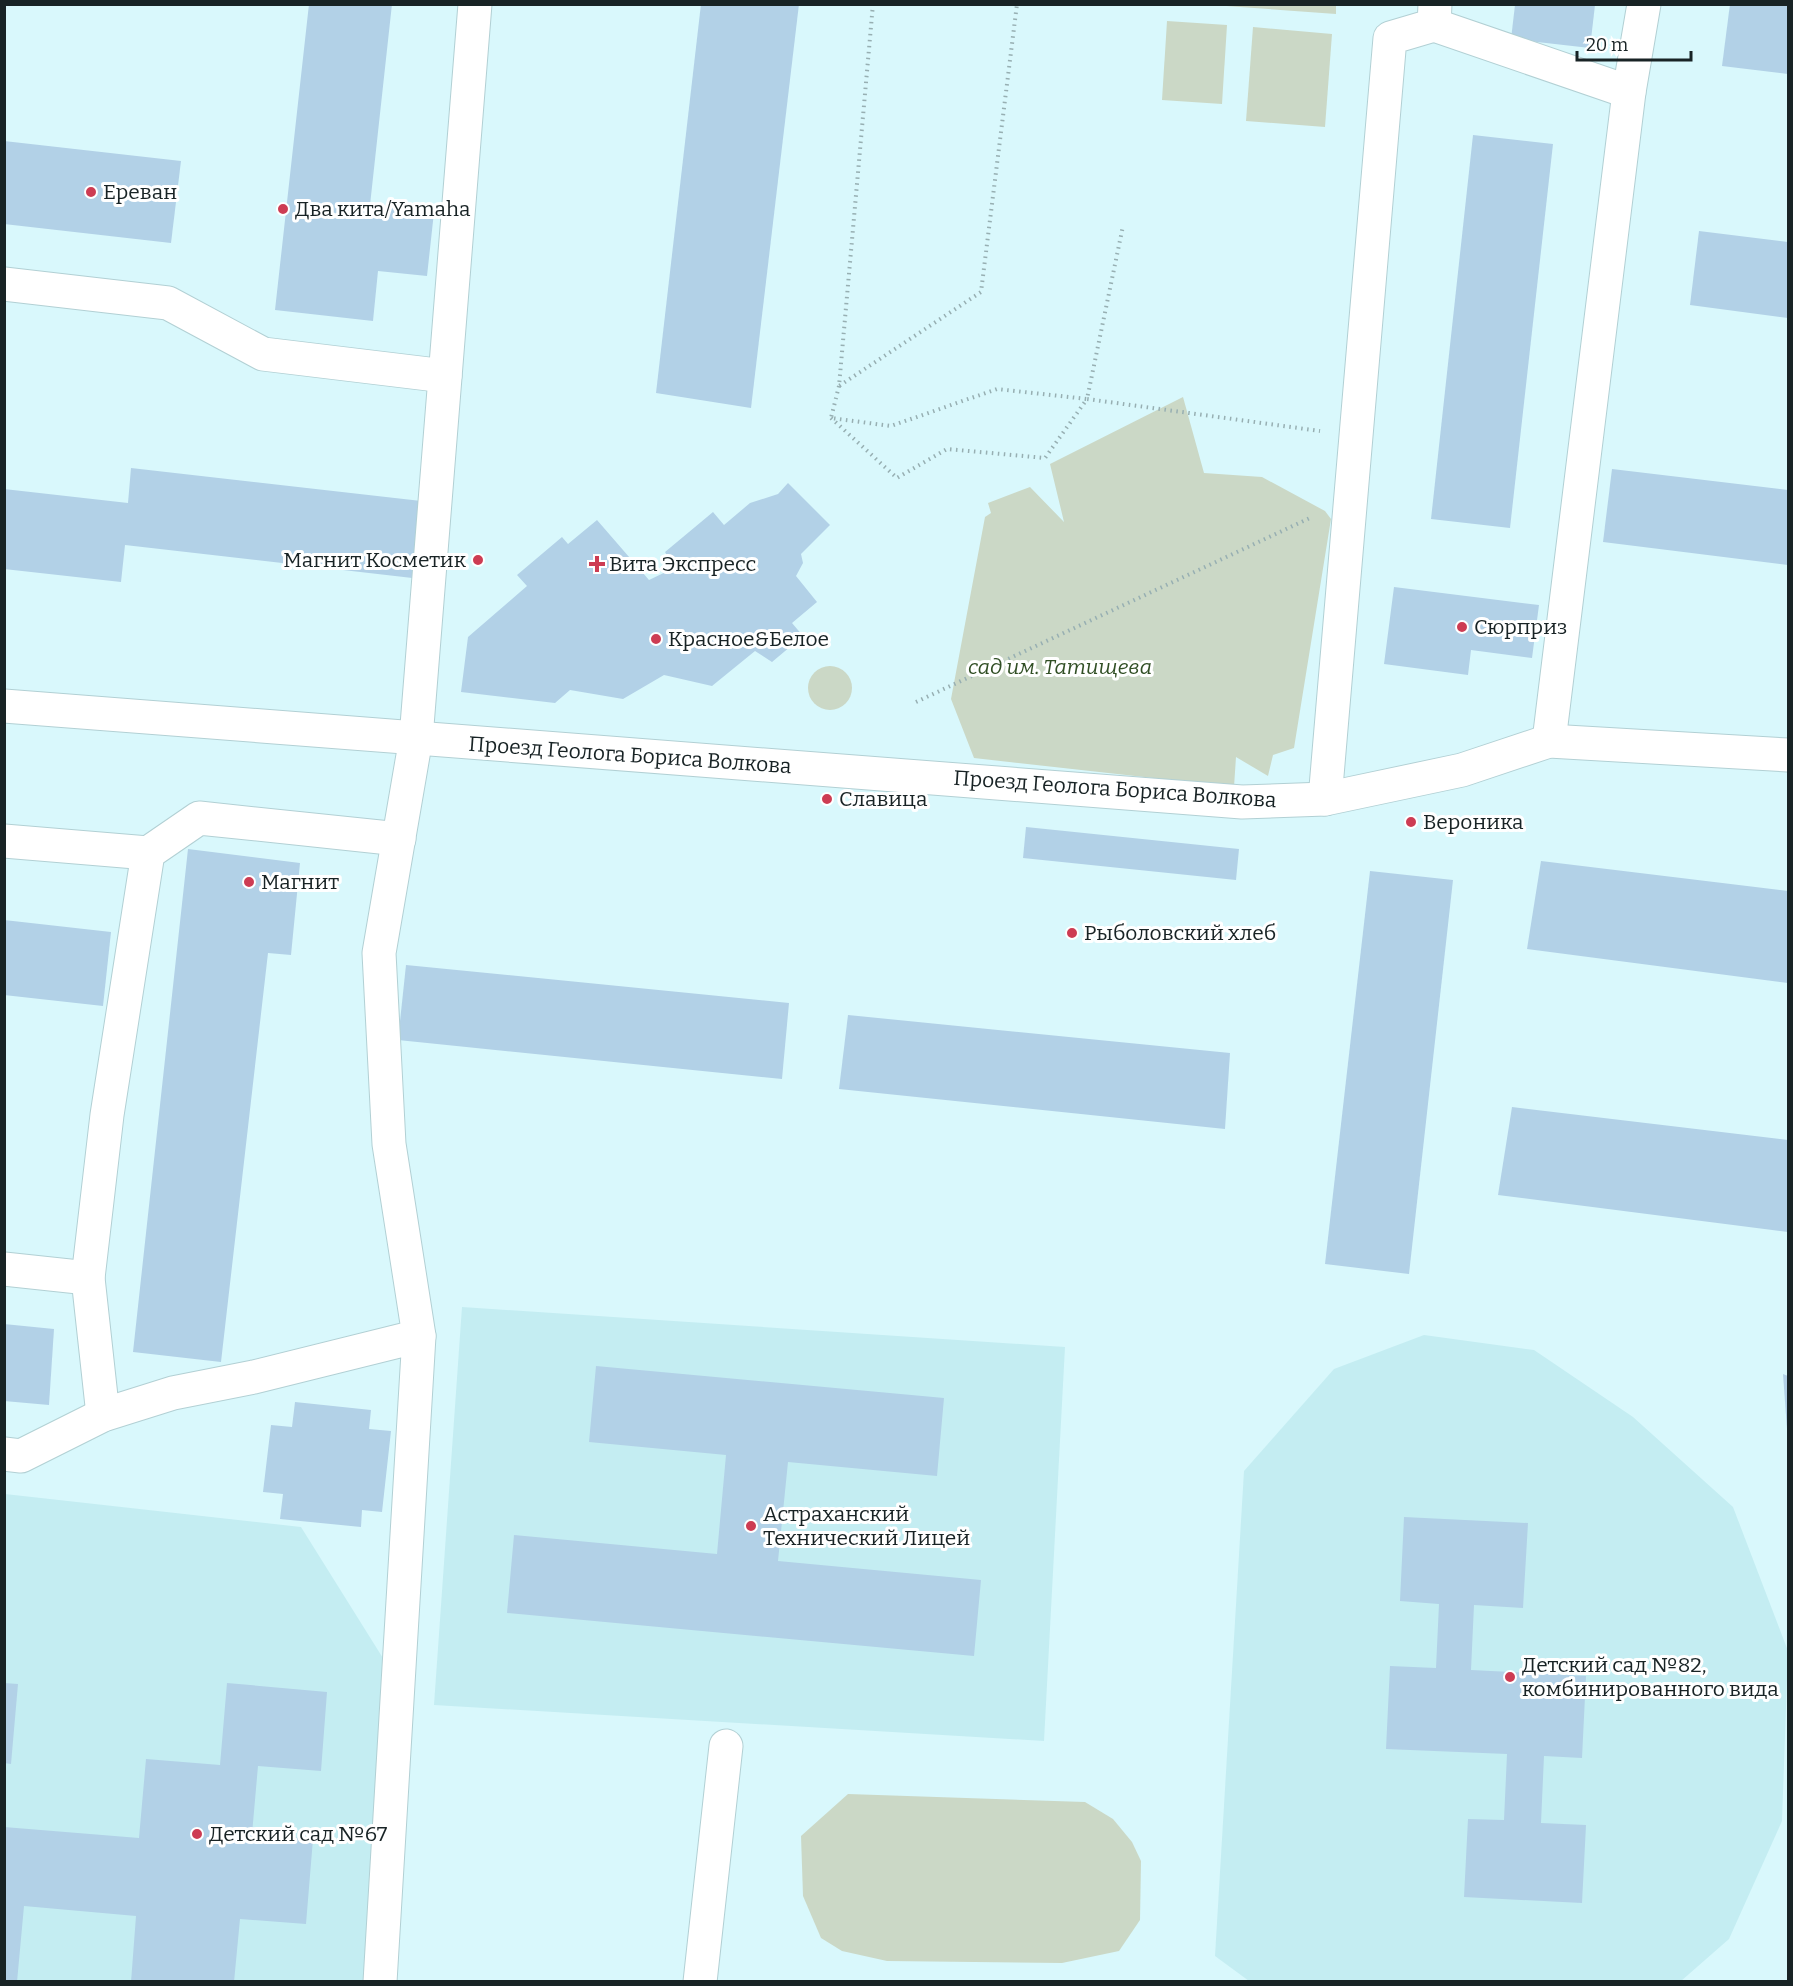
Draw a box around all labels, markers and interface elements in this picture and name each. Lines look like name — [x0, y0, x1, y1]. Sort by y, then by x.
scale bar — [1577, 24, 1691, 62]
text: 20 m — [1586, 34, 1628, 56]
place label: Ереван — [103, 179, 177, 205]
marker: Ереван — [84, 185, 98, 199]
place label: Два кита/Yamaha — [295, 196, 471, 222]
marker: Два кита/Yamaha — [276, 202, 290, 216]
place label: Магнит Косметик — [283, 547, 467, 573]
place label: Вита Экспресс — [609, 551, 756, 577]
marker: Магнит Косметик — [471, 553, 485, 567]
marker: Вита Экспресс — [590, 557, 604, 571]
place label: Сюрприз — [1474, 614, 1567, 640]
marker: Сюрприз — [1455, 620, 1469, 634]
place label: Красное&Белое — [668, 626, 829, 652]
marker: Красное&Белое — [649, 632, 663, 646]
park label: сад им. Татищева — [968, 654, 1152, 680]
street label: Проезд Геолога Бориса Волкова — [468, 731, 793, 779]
street label: Проезд Геолога Бориса Волкова — [953, 765, 1278, 813]
place label: Славица — [839, 786, 928, 812]
marker: Славица — [820, 792, 834, 806]
place label: Вероника — [1423, 809, 1524, 835]
marker: Вероника — [1404, 815, 1418, 829]
place label: Магнит — [261, 869, 339, 895]
marker: Магнит — [242, 875, 256, 889]
place label: Рыболовский хлеб — [1084, 920, 1276, 946]
marker: Рыболовский хлеб — [1065, 926, 1079, 940]
place label: Астраханский Технический Лицей — [763, 1501, 970, 1551]
marker: Астраханский Технический Лицей — [744, 1519, 758, 1533]
place label: Детский сад №82, комбинированного вида — [1522, 1652, 1779, 1702]
marker: Детский сад №82, комбинированного вида — [1503, 1670, 1517, 1684]
place label: Детский сад №67 — [209, 1821, 388, 1847]
marker: Детский сад №67 — [190, 1827, 204, 1841]

